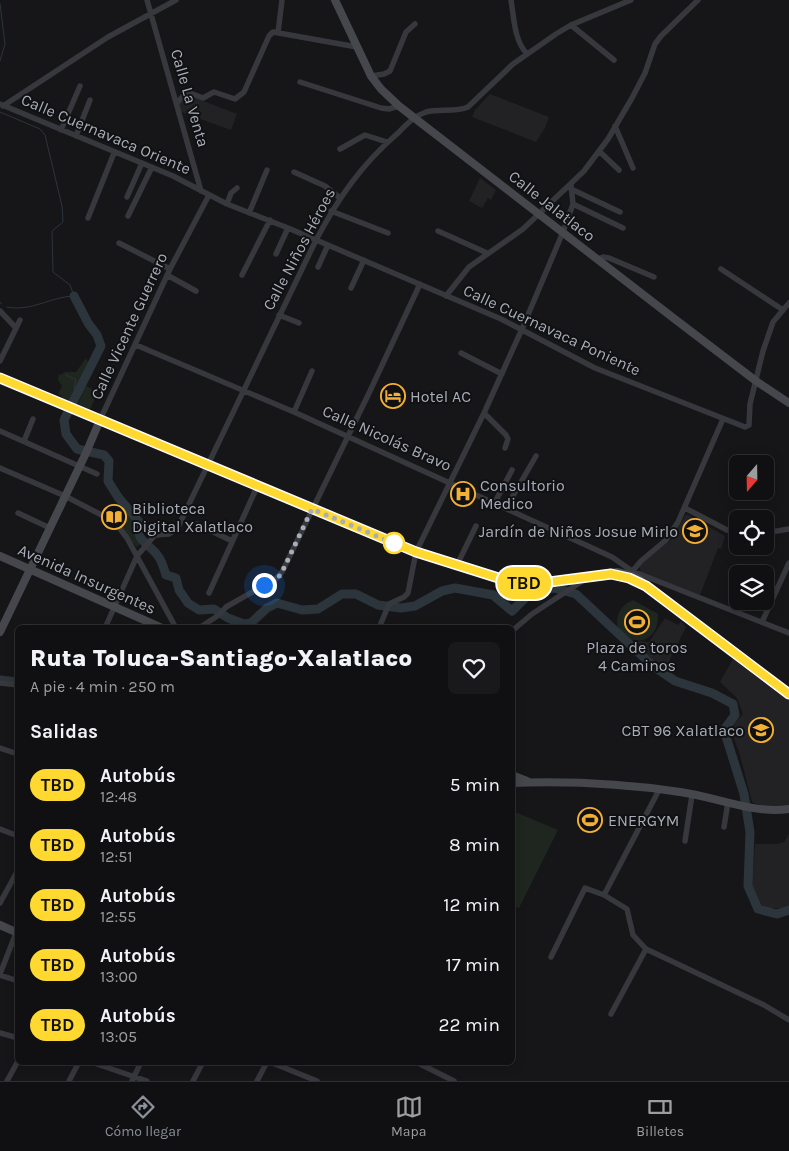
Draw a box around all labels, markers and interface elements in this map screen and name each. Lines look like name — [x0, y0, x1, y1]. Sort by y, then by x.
street label: Calle La Venta — [167, 47, 213, 149]
street label: Calle Cuernavaca Oriente — [18, 90, 194, 178]
street label: Calle Jalatlaco — [505, 166, 599, 246]
street label: Calle Niños Héroes — [259, 185, 339, 313]
street label: Calle Vicente Guerrero — [87, 249, 171, 403]
street label: Calle Cuernavaca Poniente — [460, 281, 644, 379]
hotel icon: Hotel AC — [380, 383, 406, 409]
place label: Hotel AC — [410, 387, 471, 406]
street label: Calle Nicolás Bravo — [320, 401, 454, 475]
north arrow — [729, 455, 774, 500]
map controls — [729, 455, 774, 610]
place label: Consultorio Medico — [480, 476, 565, 513]
hospital icon: Consultorio Medico — [450, 481, 476, 507]
place label: Biblioteca Digital Xalatlaco — [132, 499, 253, 536]
library icon: Biblioteca Digital Xalatlaco — [101, 504, 127, 530]
button: locate — [729, 510, 774, 555]
school or university icon: Jardín de Niños Josue Mirlo — [682, 518, 708, 544]
place label: Jardín de Niños Josue Mirlo — [479, 522, 678, 541]
unlabelled marker — [383, 532, 405, 554]
street label: Avenida Insurgentes — [15, 540, 159, 618]
button: layers — [729, 565, 774, 610]
line badge: TBD — [495, 567, 553, 599]
text: TBD — [507, 572, 541, 594]
your location — [252, 573, 277, 598]
sports icon: Plaza de toros 4 Caminos — [624, 609, 650, 635]
place label: Plaza de toros 4 Caminos — [586, 638, 688, 675]
button: heart — [448, 642, 500, 694]
text: Ruta Toluca-Santiago-Xalatlaco — [30, 644, 412, 672]
text: A pie · 4 min · 250 m — [30, 677, 175, 696]
school or university icon: CBT 96 Xalatlaco — [748, 717, 774, 743]
text: Salidas — [30, 721, 98, 743]
place label: CBT 96 Xalatlaco — [622, 721, 744, 740]
text: Autobús — [100, 765, 176, 787]
text: TBD — [41, 774, 74, 796]
text: 5 min — [450, 774, 500, 796]
text: 12:48 — [100, 787, 137, 806]
sports icon: ENERGYM — [577, 807, 603, 833]
place label: ENERGYM — [608, 811, 679, 830]
text: Autobús — [100, 825, 176, 847]
text: TBD — [41, 834, 74, 856]
text: 8 min — [449, 834, 500, 856]
text: 12:51 — [100, 847, 133, 866]
text: Autobús — [100, 885, 176, 907]
text: TBD — [41, 894, 74, 916]
text: 12 min — [443, 894, 500, 916]
text: 12:55 — [100, 907, 136, 926]
text: Autobús — [100, 945, 176, 967]
text: TBD — [41, 954, 74, 976]
text: 17 min — [445, 954, 500, 976]
text: 13:00 — [100, 967, 137, 986]
text: Autobús — [100, 1005, 176, 1027]
text: TBD — [41, 1014, 74, 1036]
text: 22 min — [439, 1014, 500, 1036]
text: 13:05 — [100, 1027, 137, 1046]
tab: Cómo llegar — [105, 1093, 181, 1140]
tab: Mapa — [391, 1093, 426, 1140]
tab: Billetes — [636, 1093, 684, 1140]

